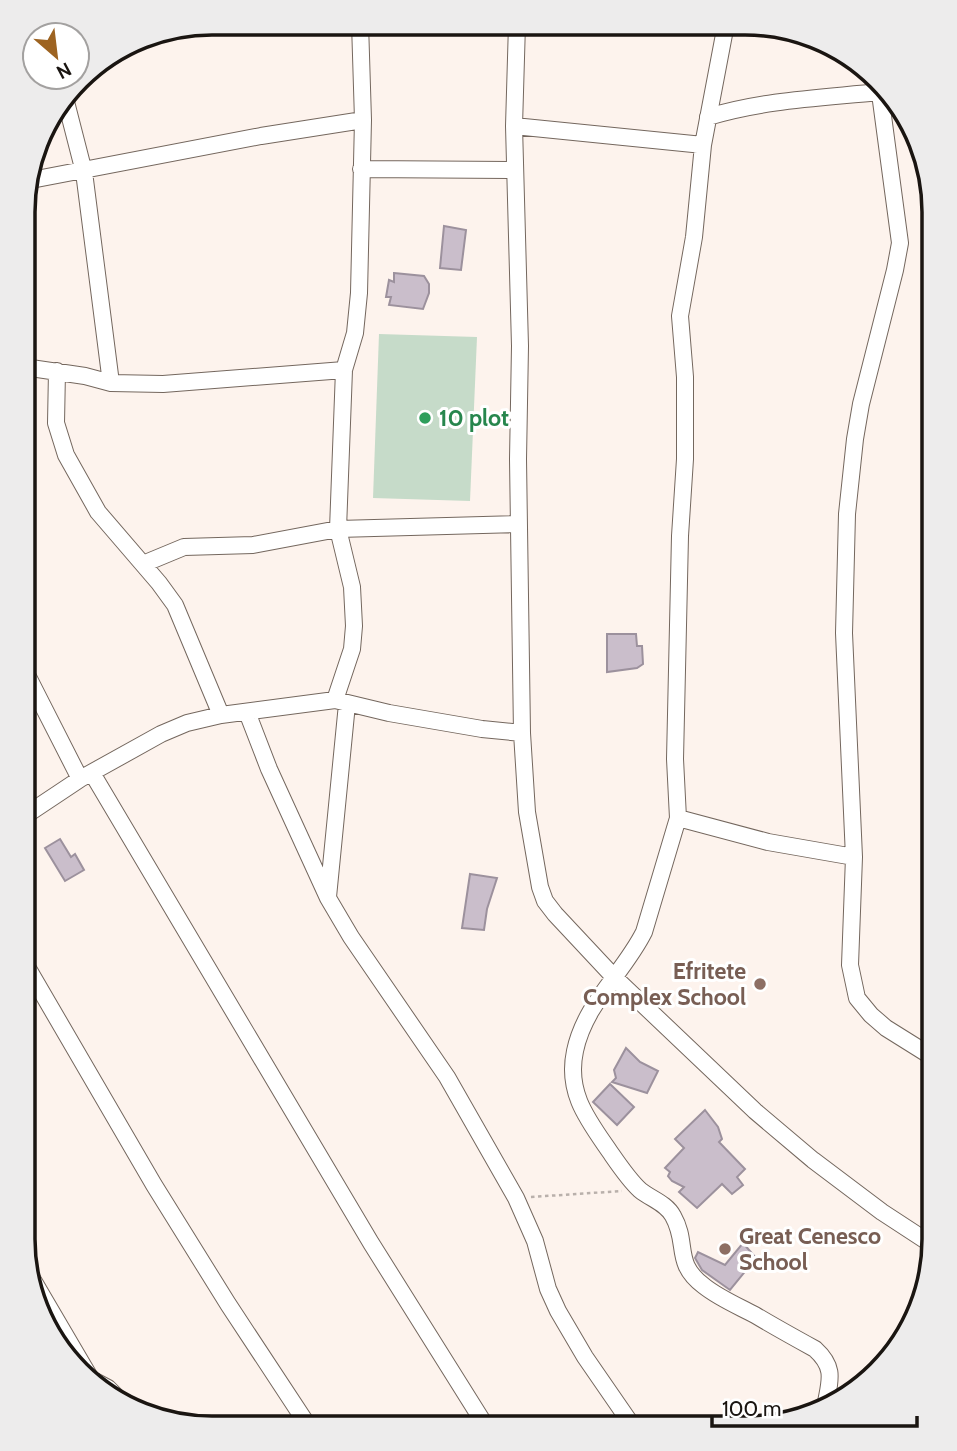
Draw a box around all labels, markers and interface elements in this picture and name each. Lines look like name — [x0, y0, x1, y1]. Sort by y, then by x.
north arrow — [21, 21, 91, 91]
text: N — [52, 57, 75, 84]
place label: 10 plot — [439, 404, 509, 432]
marker: 10 plot — [417, 410, 433, 426]
place label: Efritete Complex School — [583, 957, 746, 1011]
marker: Efritete Complex School — [752, 976, 768, 992]
place label: Great Cenesco School — [739, 1222, 881, 1276]
marker: Great Cenesco School — [717, 1241, 733, 1257]
scale bar — [712, 1384, 917, 1428]
text: 100 m — [722, 1396, 781, 1421]

